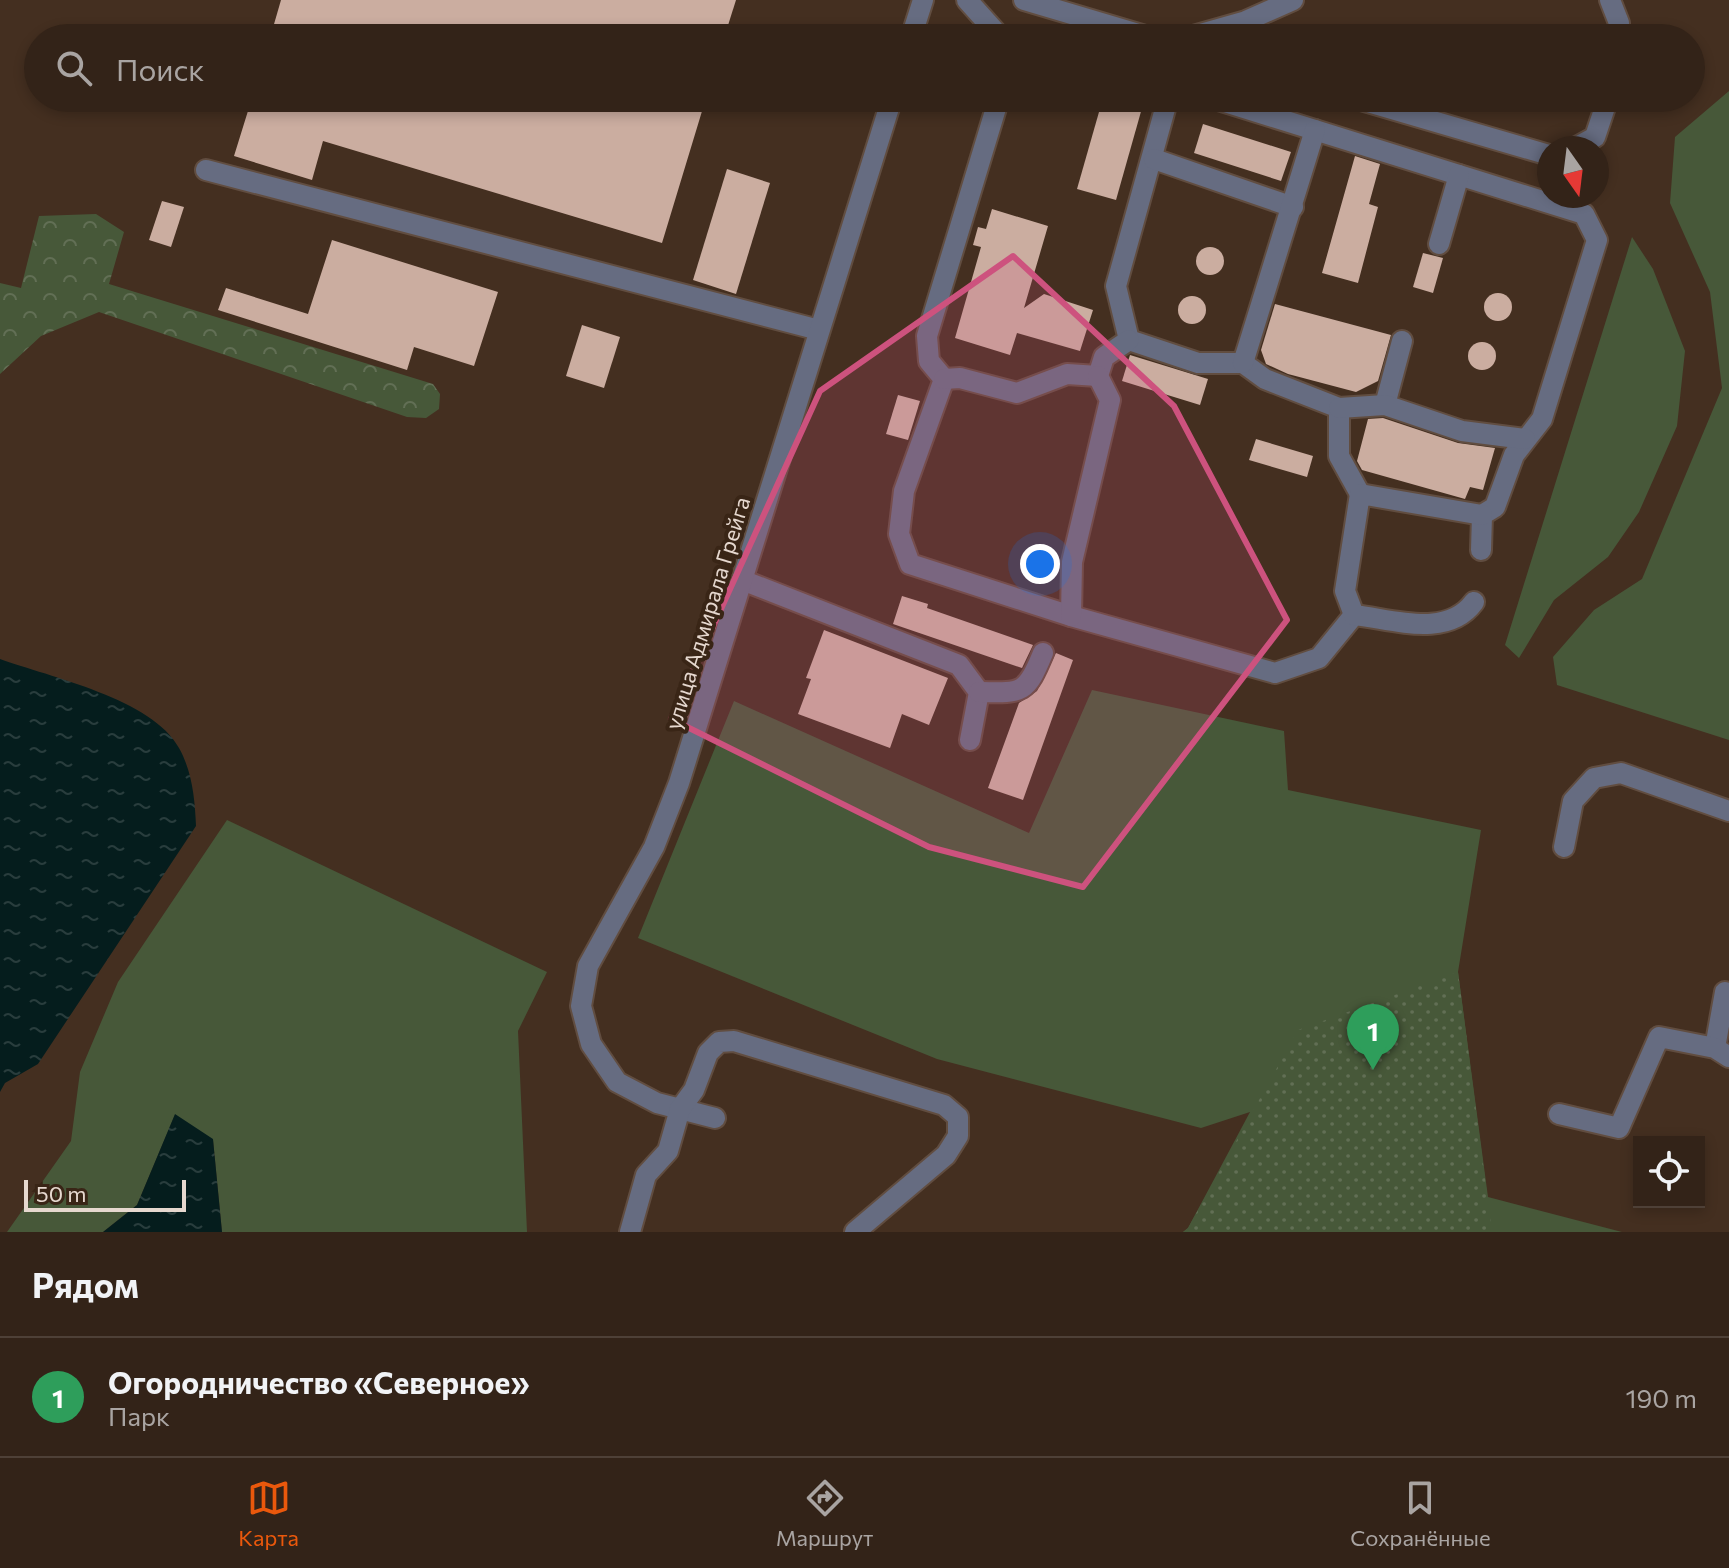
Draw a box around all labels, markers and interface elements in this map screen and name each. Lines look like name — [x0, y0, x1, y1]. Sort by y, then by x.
search box — [24, 24, 1705, 112]
icon: search — [52, 46, 96, 90]
text: Поиск — [116, 50, 204, 87]
north arrow — [1537, 136, 1609, 208]
street label: улица Адмирала Грейга — [659, 493, 755, 733]
your location — [1020, 544, 1060, 584]
pin: 1 — [1347, 1004, 1399, 1070]
map controls — [1633, 1136, 1705, 1208]
button: locate — [1633, 1136, 1705, 1208]
scale bar — [24, 1176, 186, 1212]
text: 50 m — [36, 1180, 86, 1207]
text: Рядом — [32, 1263, 139, 1305]
text: Огородничество «Северное» — [108, 1363, 530, 1400]
text: 1 — [52, 1382, 64, 1413]
text: 190 m — [1625, 1382, 1697, 1413]
text: Парк — [108, 1400, 170, 1431]
tab: Карта — [238, 1476, 299, 1551]
tab: Маршрут — [776, 1476, 873, 1551]
tab: Сохранённые — [1350, 1476, 1491, 1551]

